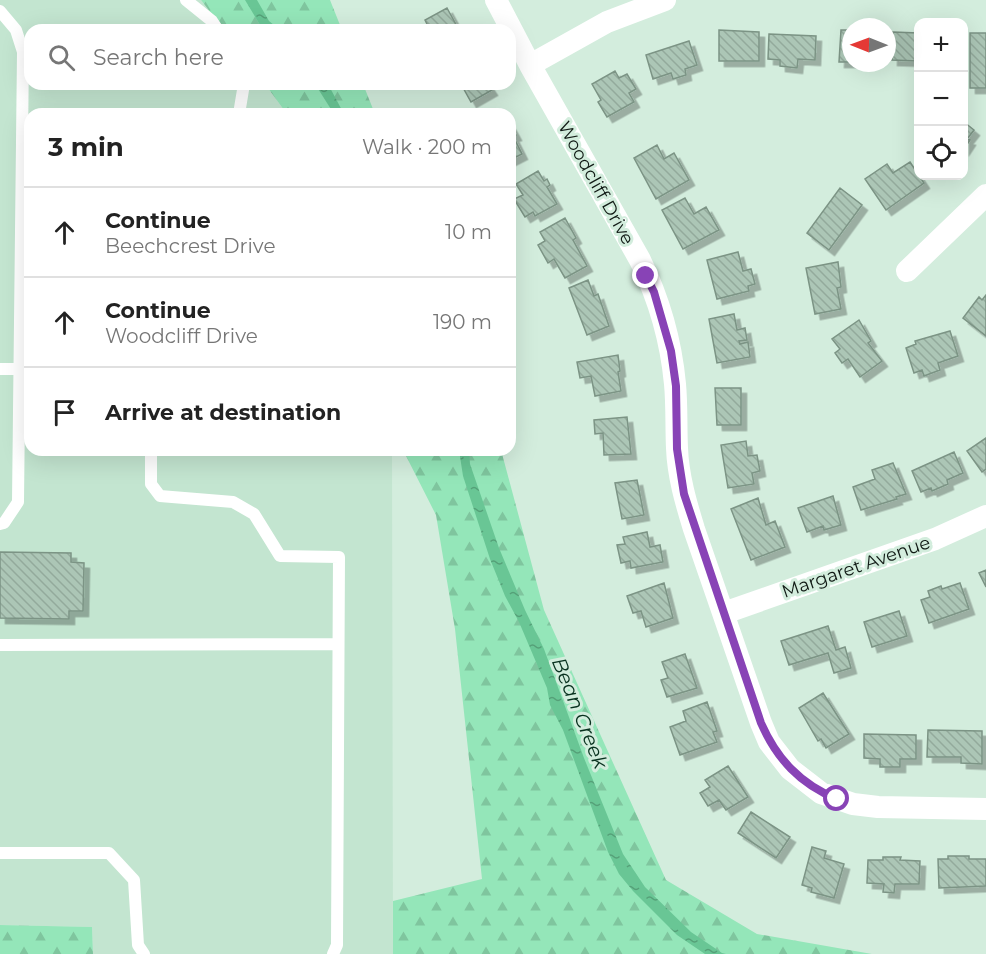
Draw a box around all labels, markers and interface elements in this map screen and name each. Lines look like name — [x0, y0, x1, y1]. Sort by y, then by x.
north arrow — [842, 18, 896, 72]
map controls — [914, 18, 968, 180]
button: + — [914, 18, 968, 72]
search box — [24, 24, 516, 90]
icon: search — [45, 41, 78, 74]
text: Search here — [93, 44, 224, 71]
button: − — [914, 72, 968, 126]
street label: Woodcliff Drive — [553, 118, 639, 249]
button: locate — [914, 126, 968, 180]
text: 3 min — [48, 131, 124, 163]
text: Walk · 200 m — [362, 135, 492, 159]
text: Continue — [105, 207, 211, 234]
icon: ahead — [48, 216, 81, 249]
text: 10 m — [445, 220, 492, 244]
text: Beechcrest Drive — [105, 234, 275, 258]
route end — [632, 262, 658, 288]
text: Continue — [105, 297, 211, 324]
icon: ahead — [48, 306, 81, 339]
text: 190 m — [433, 310, 492, 334]
text: Woodcliff Drive — [105, 324, 258, 348]
icon: arrive — [48, 396, 81, 429]
text: Arrive at destination — [105, 399, 341, 426]
street label: Margaret Avenue — [779, 531, 933, 603]
water label: Bean Creek — [547, 654, 614, 773]
route start — [823, 785, 849, 811]

